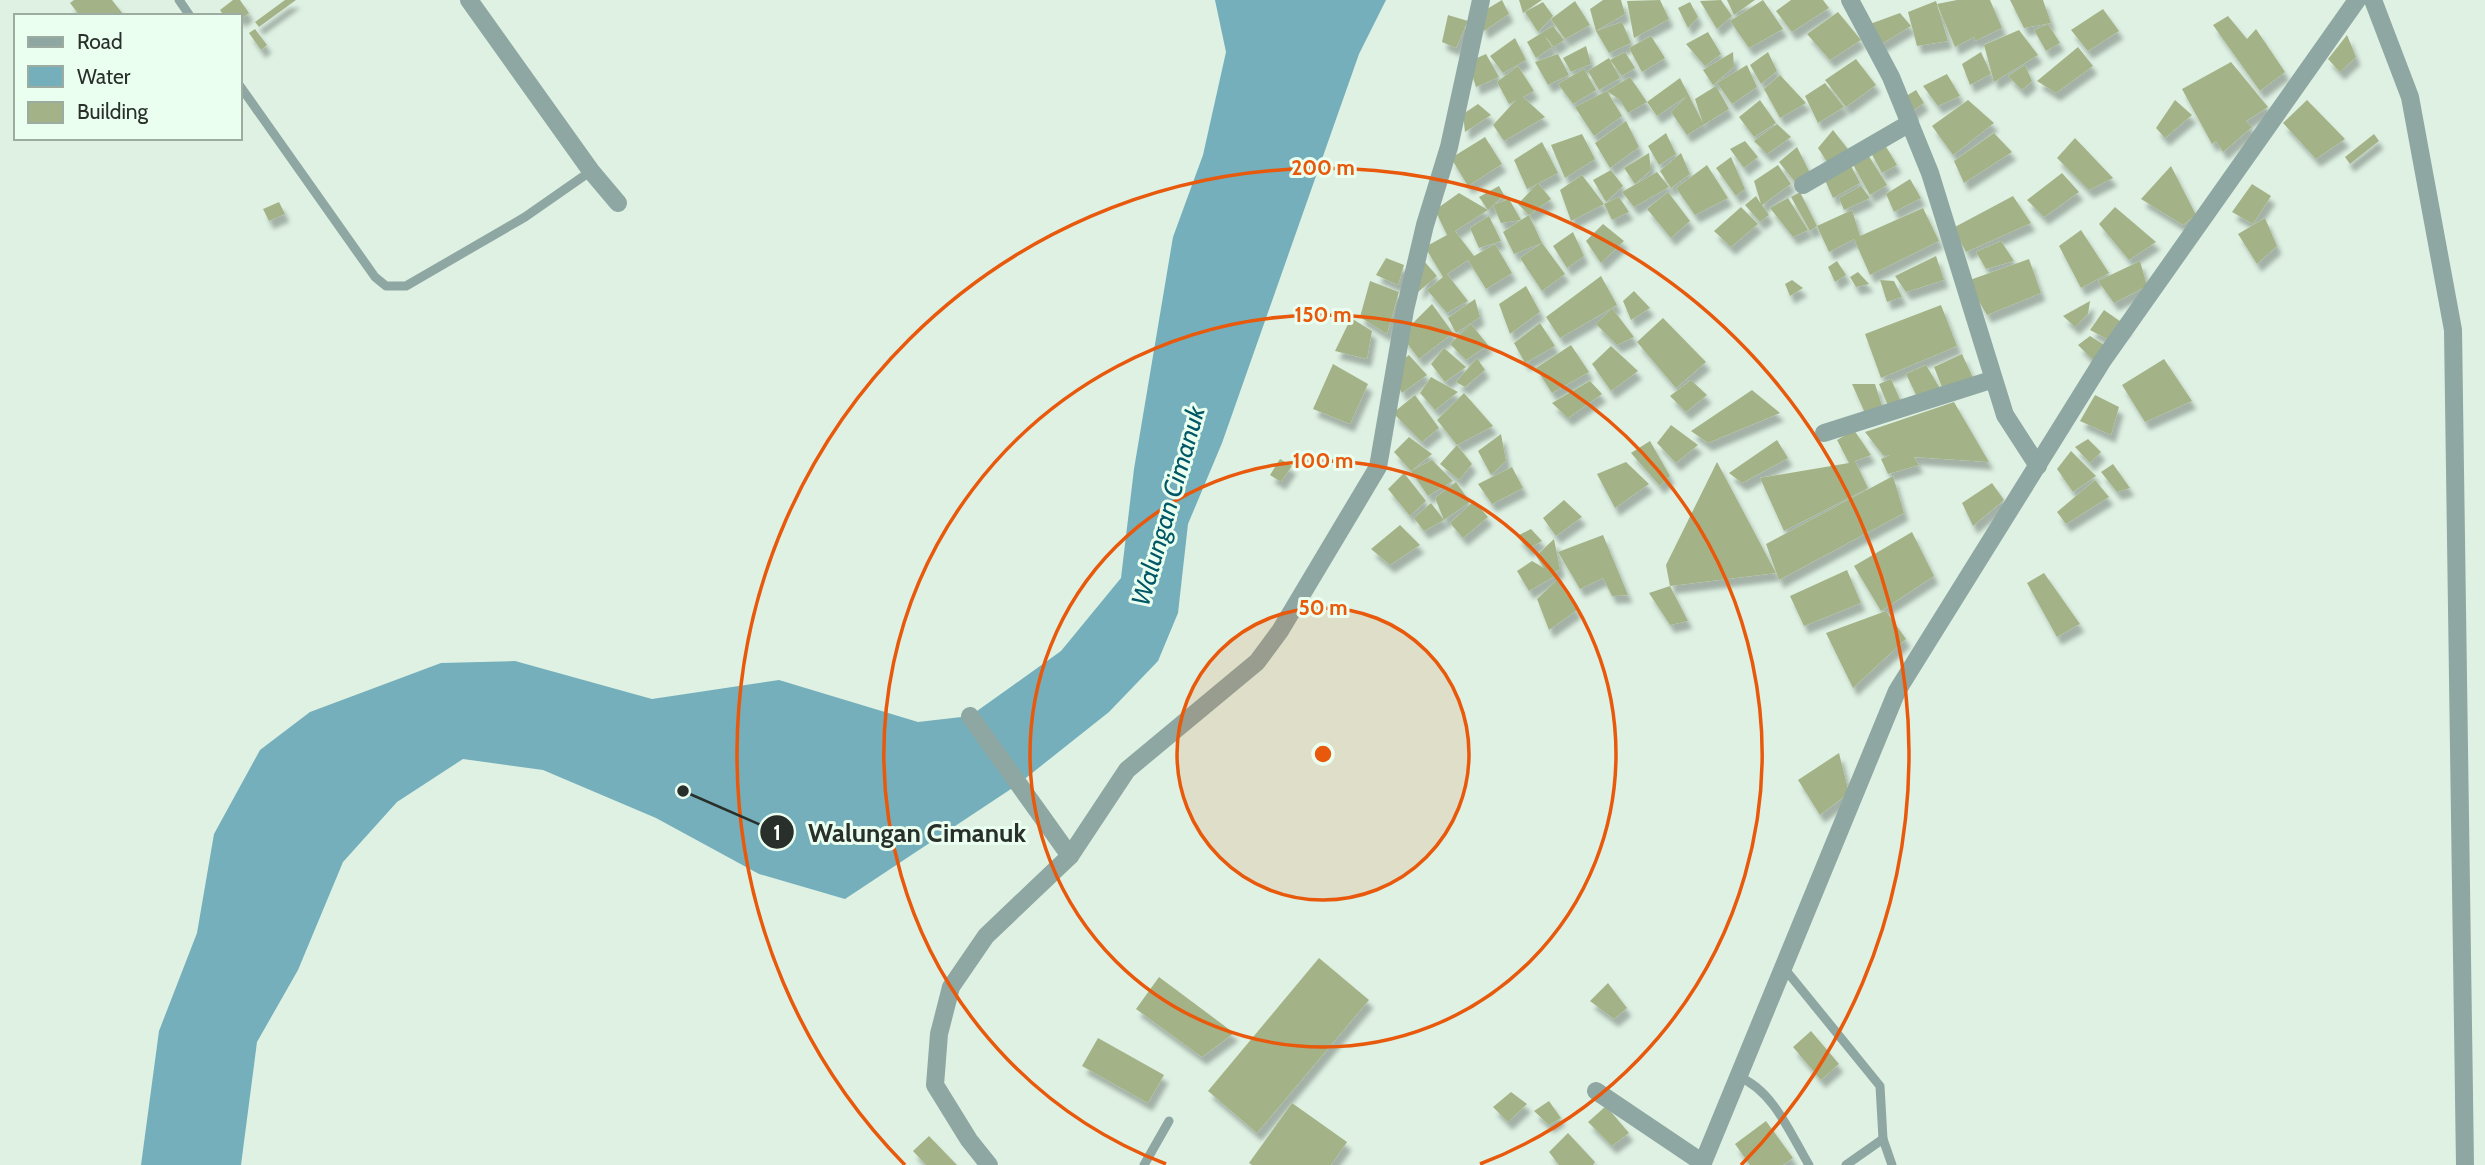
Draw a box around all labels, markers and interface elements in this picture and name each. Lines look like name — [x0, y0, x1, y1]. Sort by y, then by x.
legend — [14, 14, 242, 140]
text: Road — [77, 29, 123, 54]
text: Water — [77, 64, 131, 89]
text: Building — [77, 99, 149, 124]
text: 200 m — [1291, 155, 1355, 180]
text: 150 m — [1295, 302, 1351, 327]
water label: Walungan Cimanuk — [1124, 402, 1212, 609]
text: 100 m — [1293, 448, 1353, 473]
text: 50 m — [1298, 595, 1348, 620]
centre of rings — [1311, 742, 1335, 766]
callout: Walungan Cimanuk — [759, 809, 1040, 856]
text: Walungan Cimanuk — [808, 817, 1026, 849]
text: 1 — [773, 820, 781, 845]

